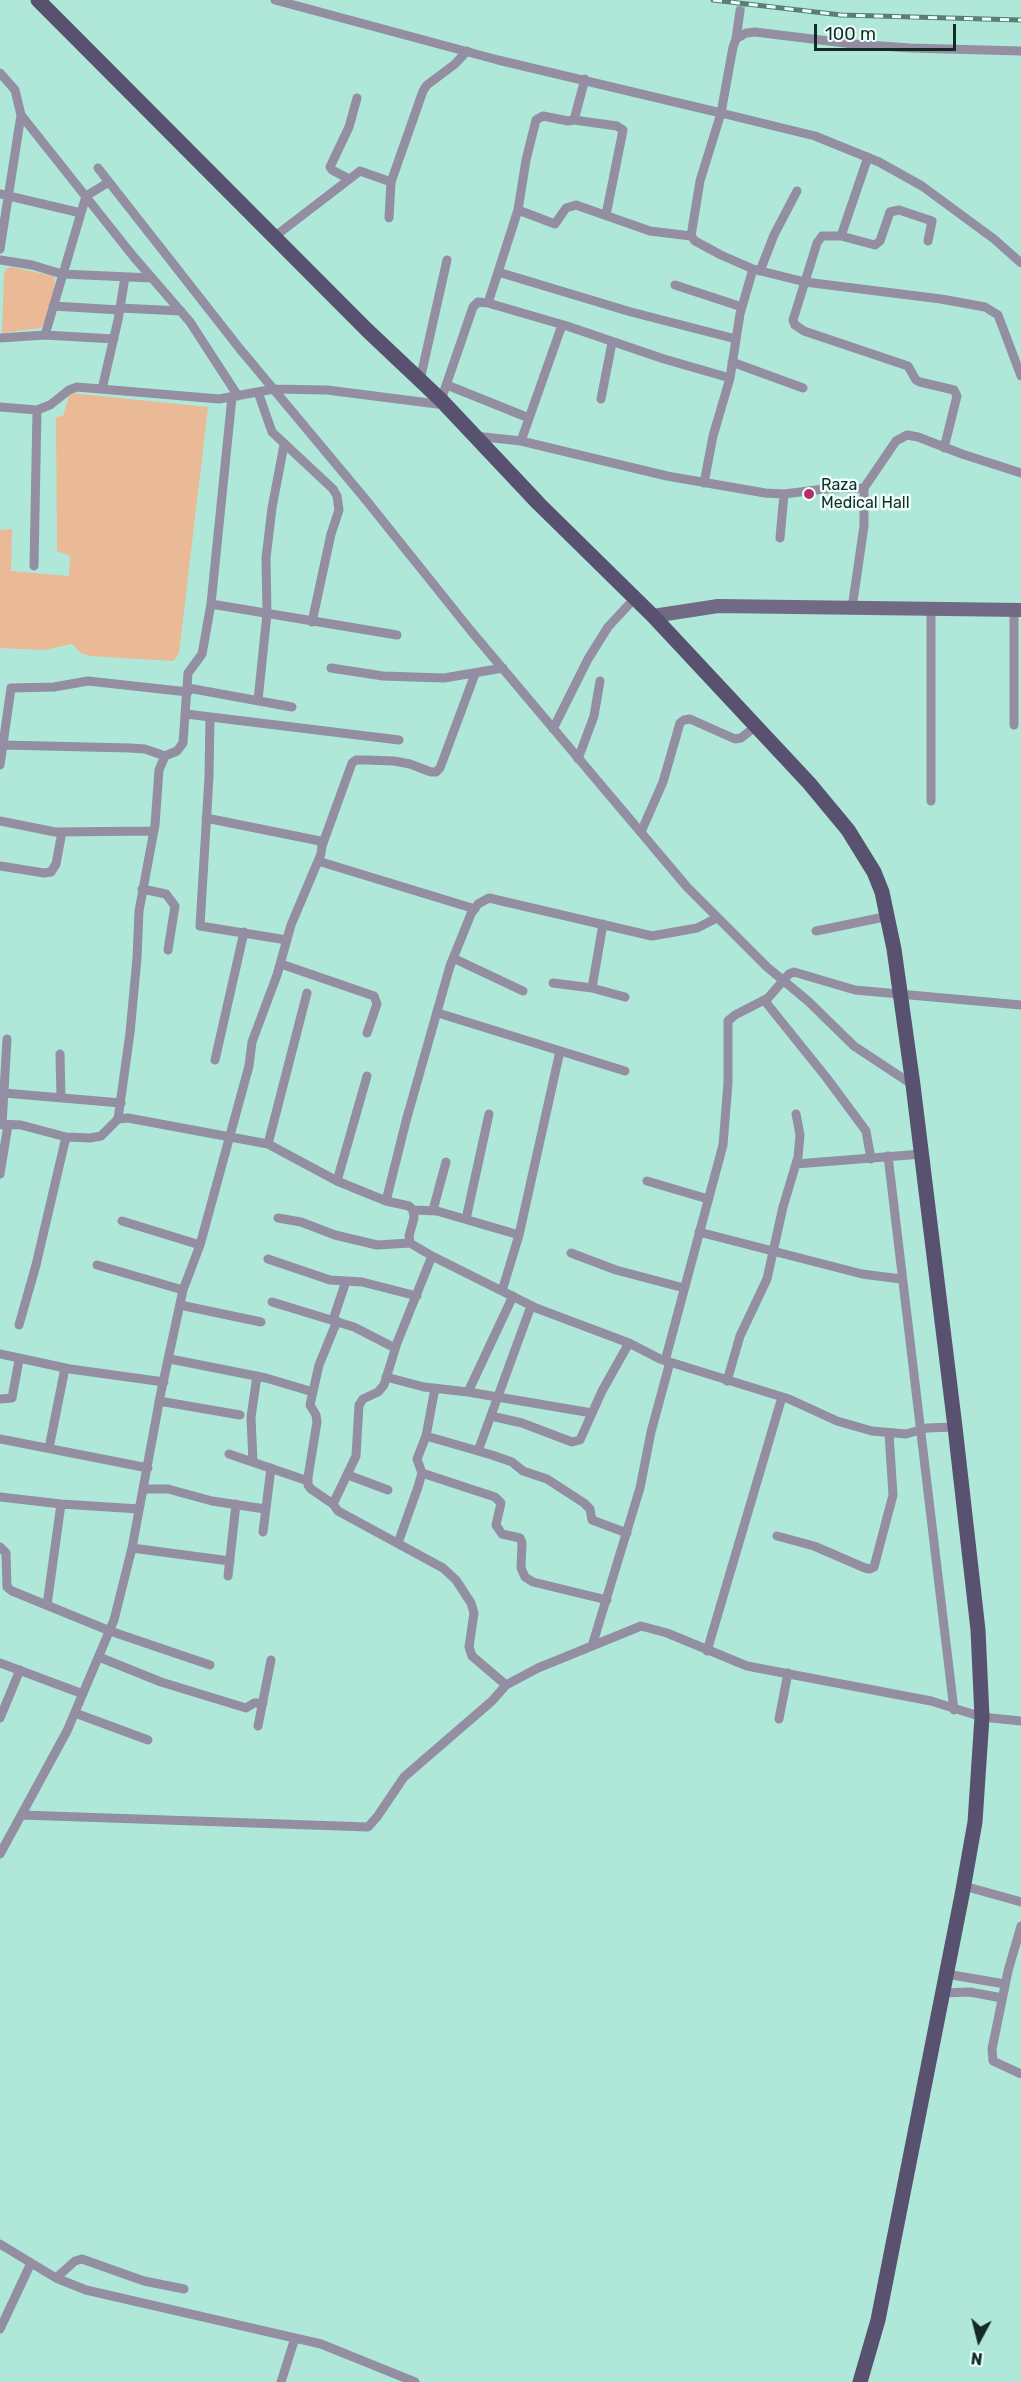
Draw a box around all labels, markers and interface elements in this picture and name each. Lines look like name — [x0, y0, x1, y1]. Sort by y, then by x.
scale bar — [817, 12, 960, 50]
text: 100 m — [825, 23, 876, 45]
place label: Raza Medical Hall — [821, 475, 910, 513]
marker: Raza Medical Hall — [802, 487, 816, 501]
north arrow — [949, 2310, 1009, 2370]
text: N — [970, 2348, 984, 2368]

